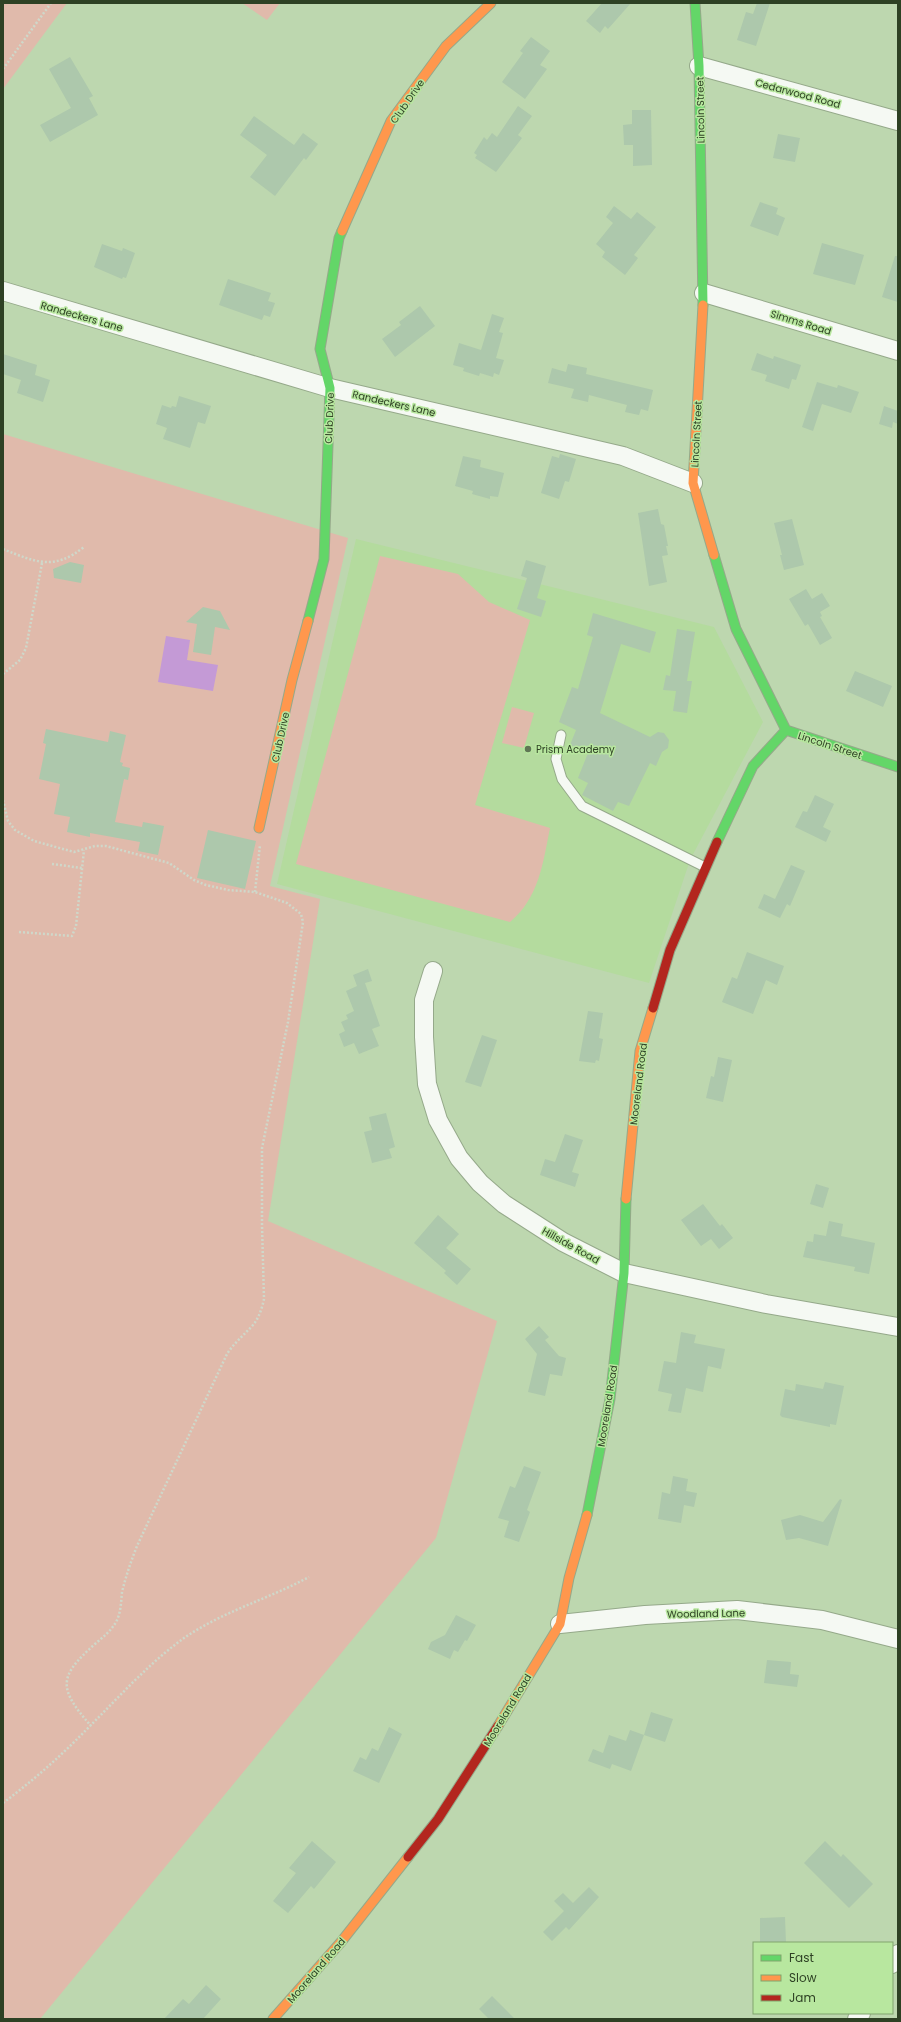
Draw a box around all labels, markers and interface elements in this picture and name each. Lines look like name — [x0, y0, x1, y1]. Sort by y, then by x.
street label: Cedarwood Road — [754, 75, 842, 112]
street label: Club Drive — [387, 76, 428, 127]
street label: Lincoln Street — [692, 76, 709, 143]
street label: Randeckers Lane — [39, 298, 125, 335]
street label: Simms Road — [769, 306, 833, 339]
street label: Randeckers Lane — [351, 387, 437, 420]
street label: Club Drive — [321, 392, 338, 444]
street label: Lincoln Street — [687, 400, 706, 468]
street label: Club Drive — [268, 711, 293, 764]
street label: Lincoln Street — [796, 728, 864, 763]
place label: Prism Academy — [536, 742, 615, 757]
marker: Prism Academy — [523, 744, 533, 754]
street label: Mooreland Road — [626, 1042, 651, 1126]
street label: Hillside Road — [539, 1223, 602, 1267]
street label: Mooreland Road — [594, 1364, 621, 1448]
street label: Woodland Lane — [667, 1605, 745, 1622]
street label: Mooreland Road — [480, 1671, 535, 1749]
street label: Mooreland Road — [284, 1934, 349, 2006]
legend — [753, 1942, 893, 2014]
text: Fast — [789, 1949, 814, 1966]
text: Slow — [789, 1969, 817, 1986]
text: Jam — [789, 1989, 816, 2006]

